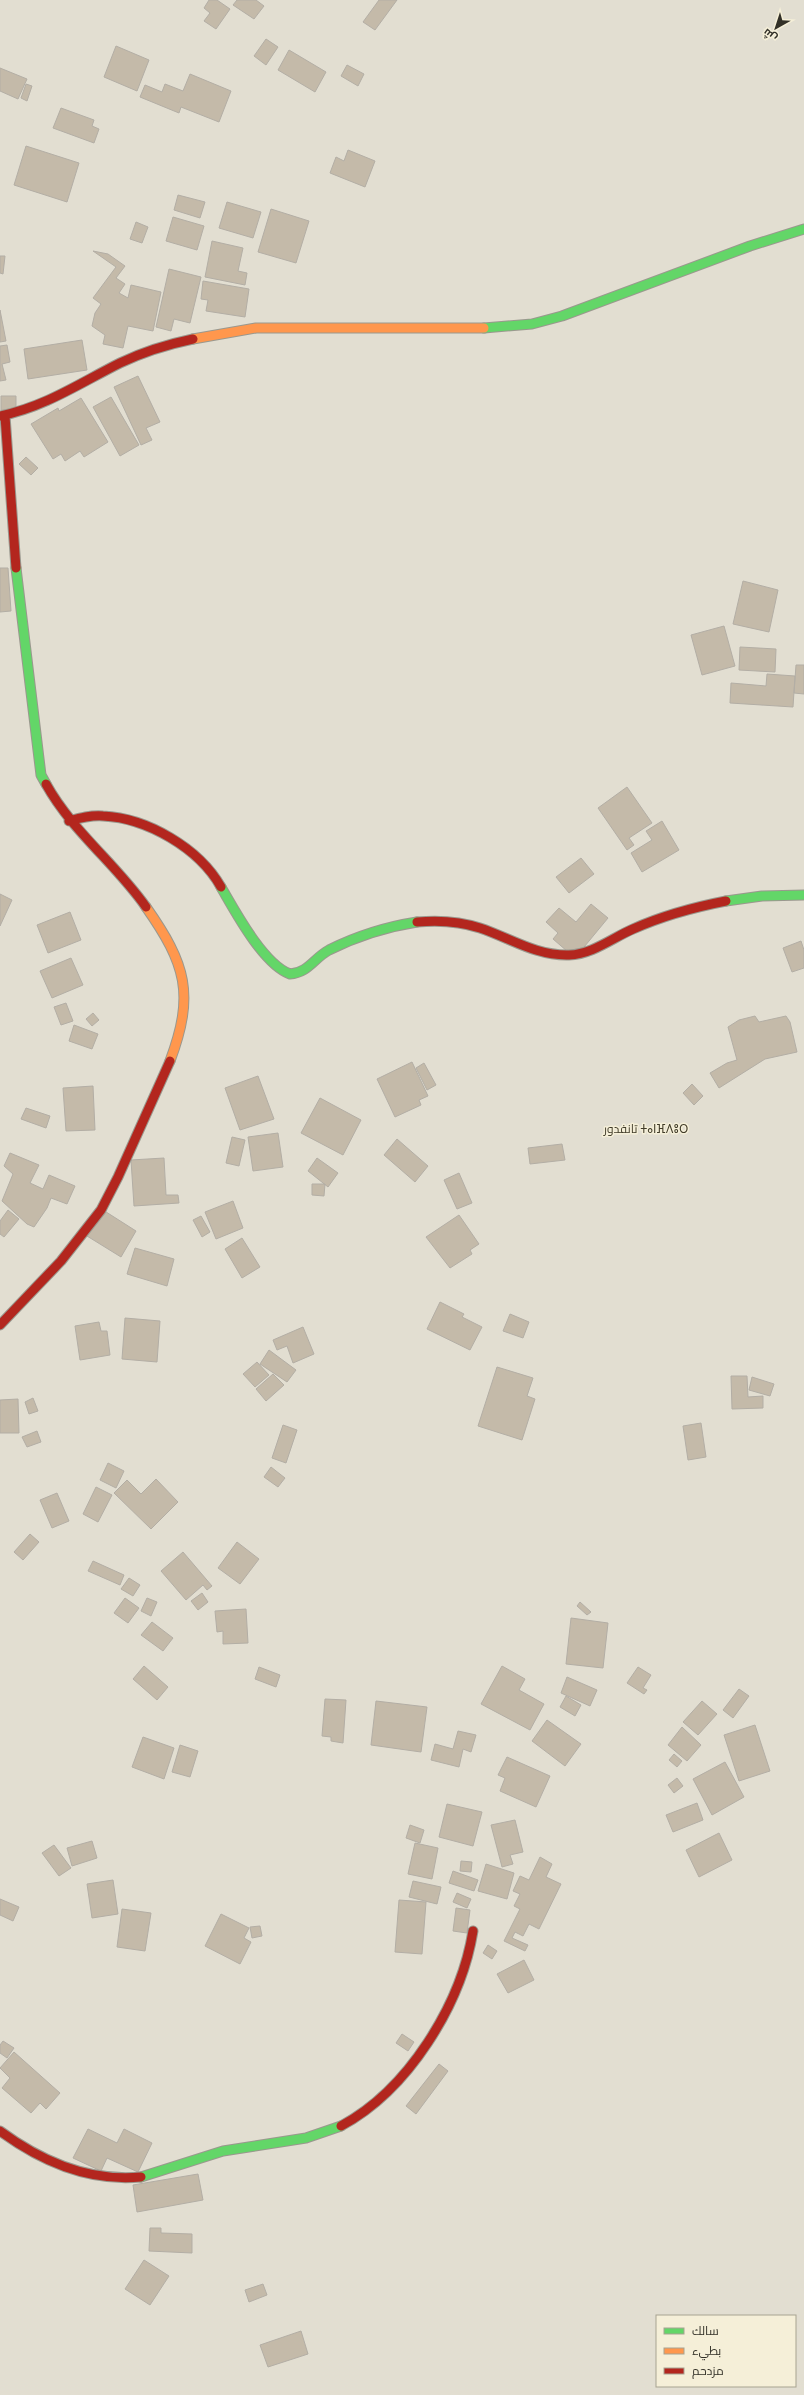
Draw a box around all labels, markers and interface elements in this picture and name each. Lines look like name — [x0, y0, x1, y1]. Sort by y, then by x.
north arrow — [756, 8, 796, 48]
text: ش — [759, 26, 780, 46]
district label: تانفدور ⵜⴰⵏⴼⴷⵓⵔ — [603, 1120, 688, 1137]
legend — [656, 2315, 796, 2387]
text: سالك — [692, 2322, 719, 2339]
text: بطيء — [692, 2342, 721, 2361]
text: مزدحم — [692, 2362, 724, 2379]

